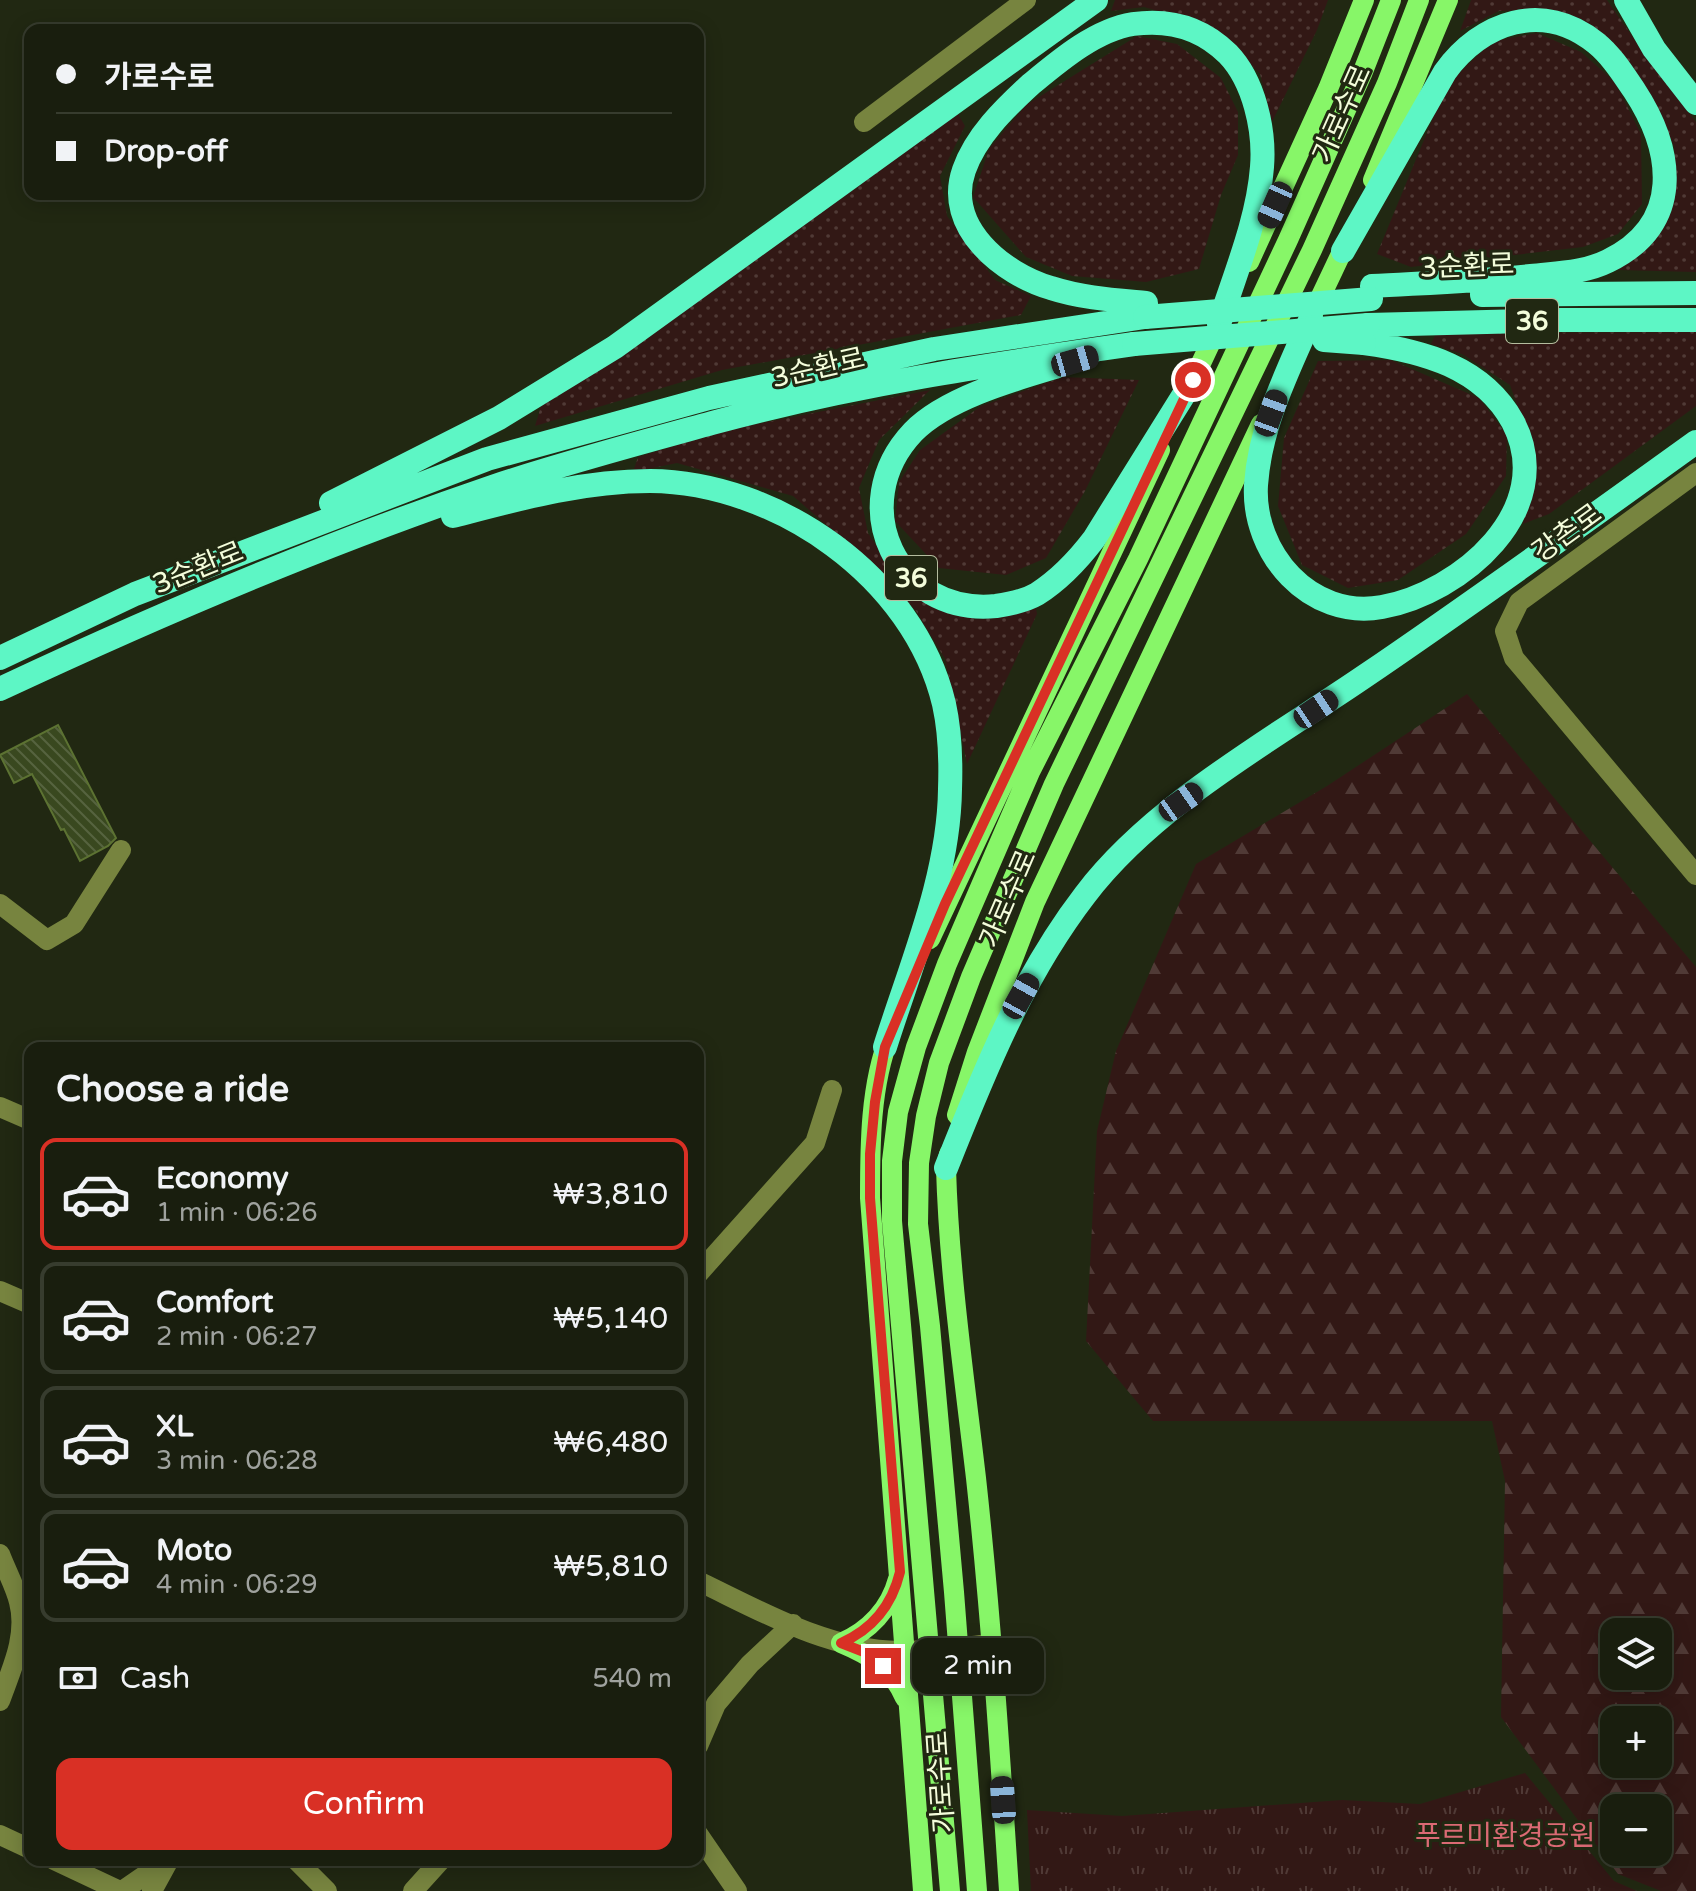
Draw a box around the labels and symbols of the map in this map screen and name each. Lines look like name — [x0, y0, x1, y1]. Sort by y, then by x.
street label: 가로수로 — [1306, 60, 1378, 168]
car — [1254, 178, 1296, 232]
street label: 3순환로 — [1419, 247, 1515, 285]
road number: 36 — [1506, 299, 1558, 343]
street label: 3순환로 — [768, 341, 868, 395]
car — [1049, 343, 1101, 379]
route start — [1175, 362, 1211, 398]
car — [1252, 386, 1290, 440]
street label: 강촌로 — [1526, 497, 1608, 569]
street label: 3순환로 — [148, 534, 248, 602]
road number: 36 — [885, 556, 937, 600]
car — [1289, 686, 1343, 732]
car — [1154, 778, 1208, 826]
street label: 가로수로 — [972, 845, 1044, 953]
car — [999, 969, 1043, 1023]
callout: 2 min — [911, 1638, 1043, 1694]
route end — [865, 1648, 901, 1684]
street label: 가로수로 — [920, 1729, 962, 1835]
car — [989, 1775, 1017, 1825]
park label: 푸르미환경공원 — [1415, 1819, 1595, 1853]

